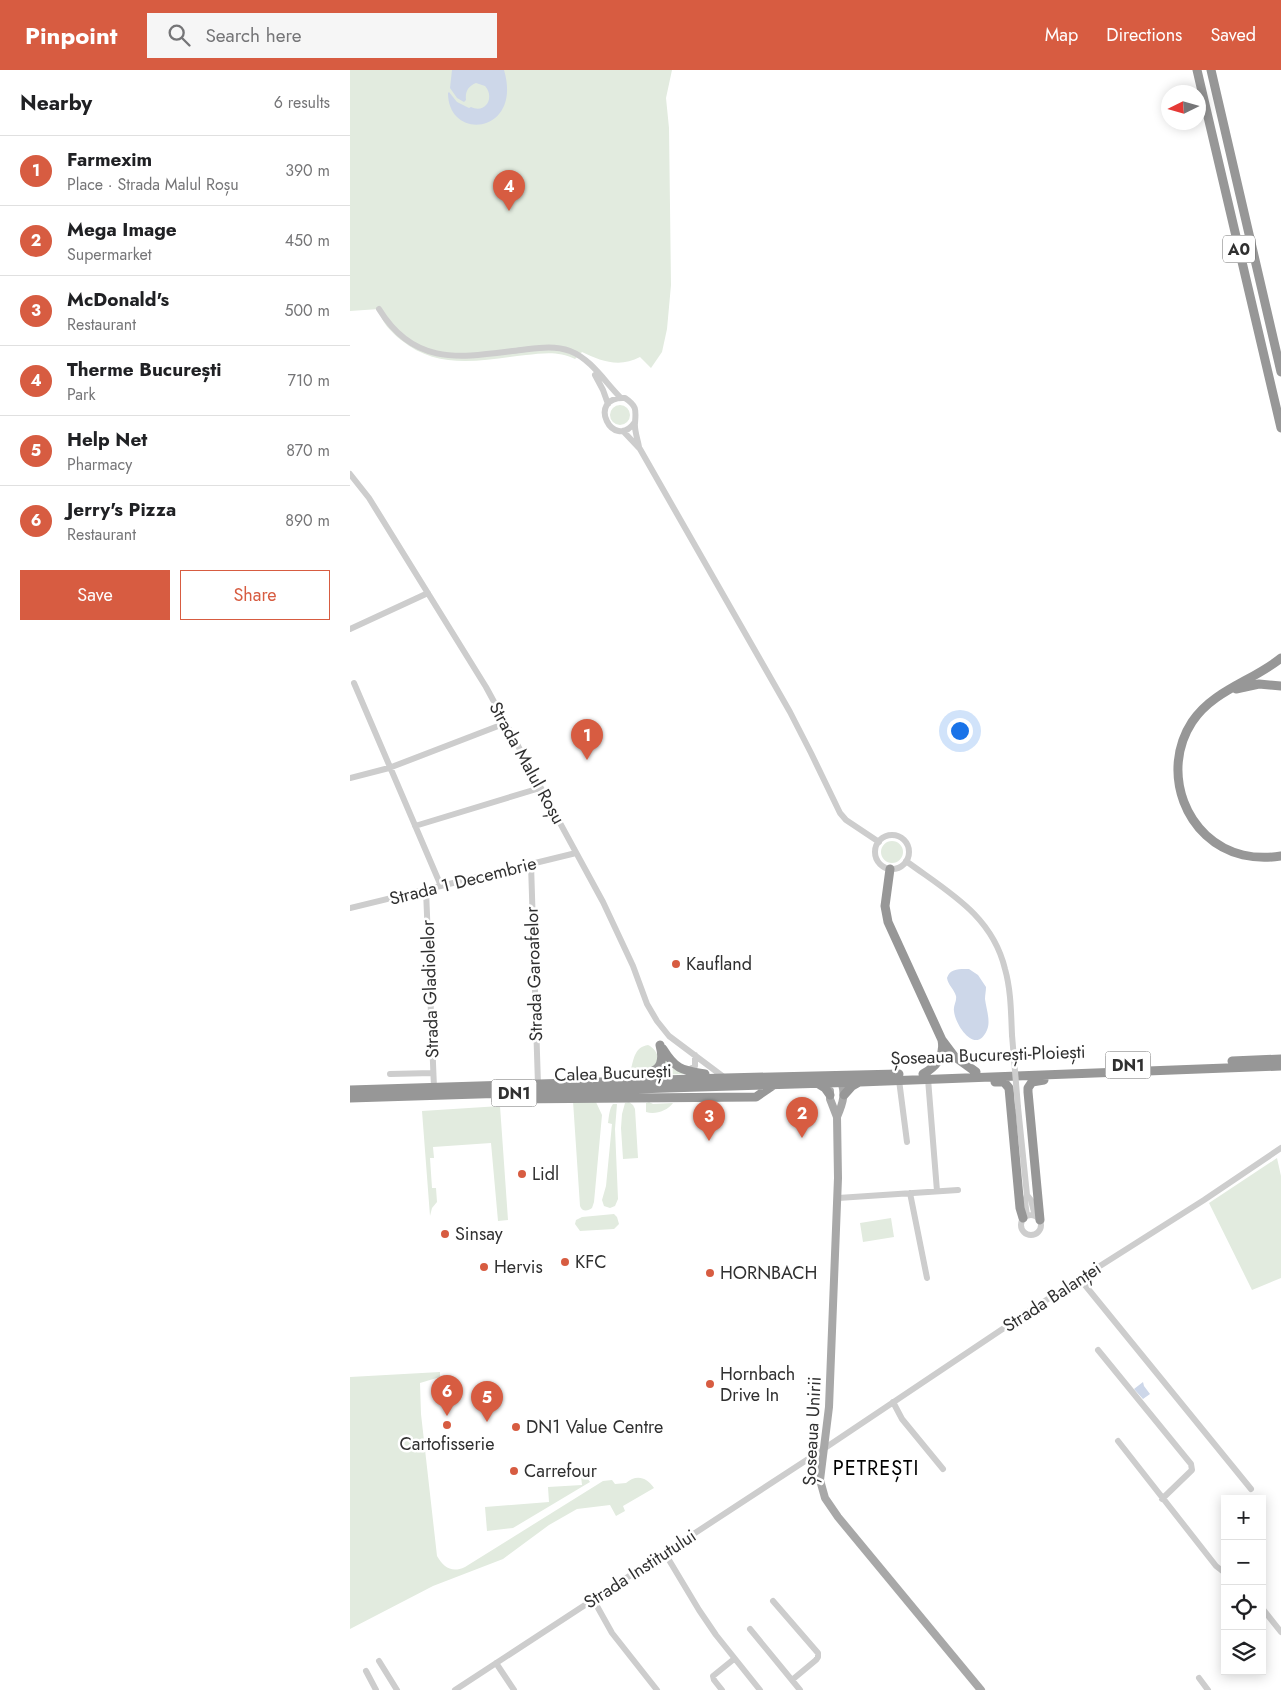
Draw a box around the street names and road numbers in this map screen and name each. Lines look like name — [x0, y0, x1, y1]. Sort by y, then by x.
road number: A0 — [1223, 235, 1255, 262]
street label: Strada Malul Roșu — [483, 697, 571, 829]
street label: Strada 1 Decembrie — [387, 850, 539, 912]
street label: Strada Garoafelor — [519, 905, 549, 1042]
street label: Strada Gladiolelor — [415, 919, 445, 1059]
street label: Șoseaua București-Ploiești — [890, 1039, 1086, 1071]
road number: DN1 — [1106, 1052, 1150, 1078]
street label: Calea București — [554, 1058, 672, 1088]
road number: DN1 — [492, 1080, 536, 1106]
street label: Strada Balanței — [998, 1255, 1106, 1339]
street label: Șoseaua Unirii — [796, 1376, 828, 1486]
street label: Strada Institutului — [579, 1523, 701, 1615]

